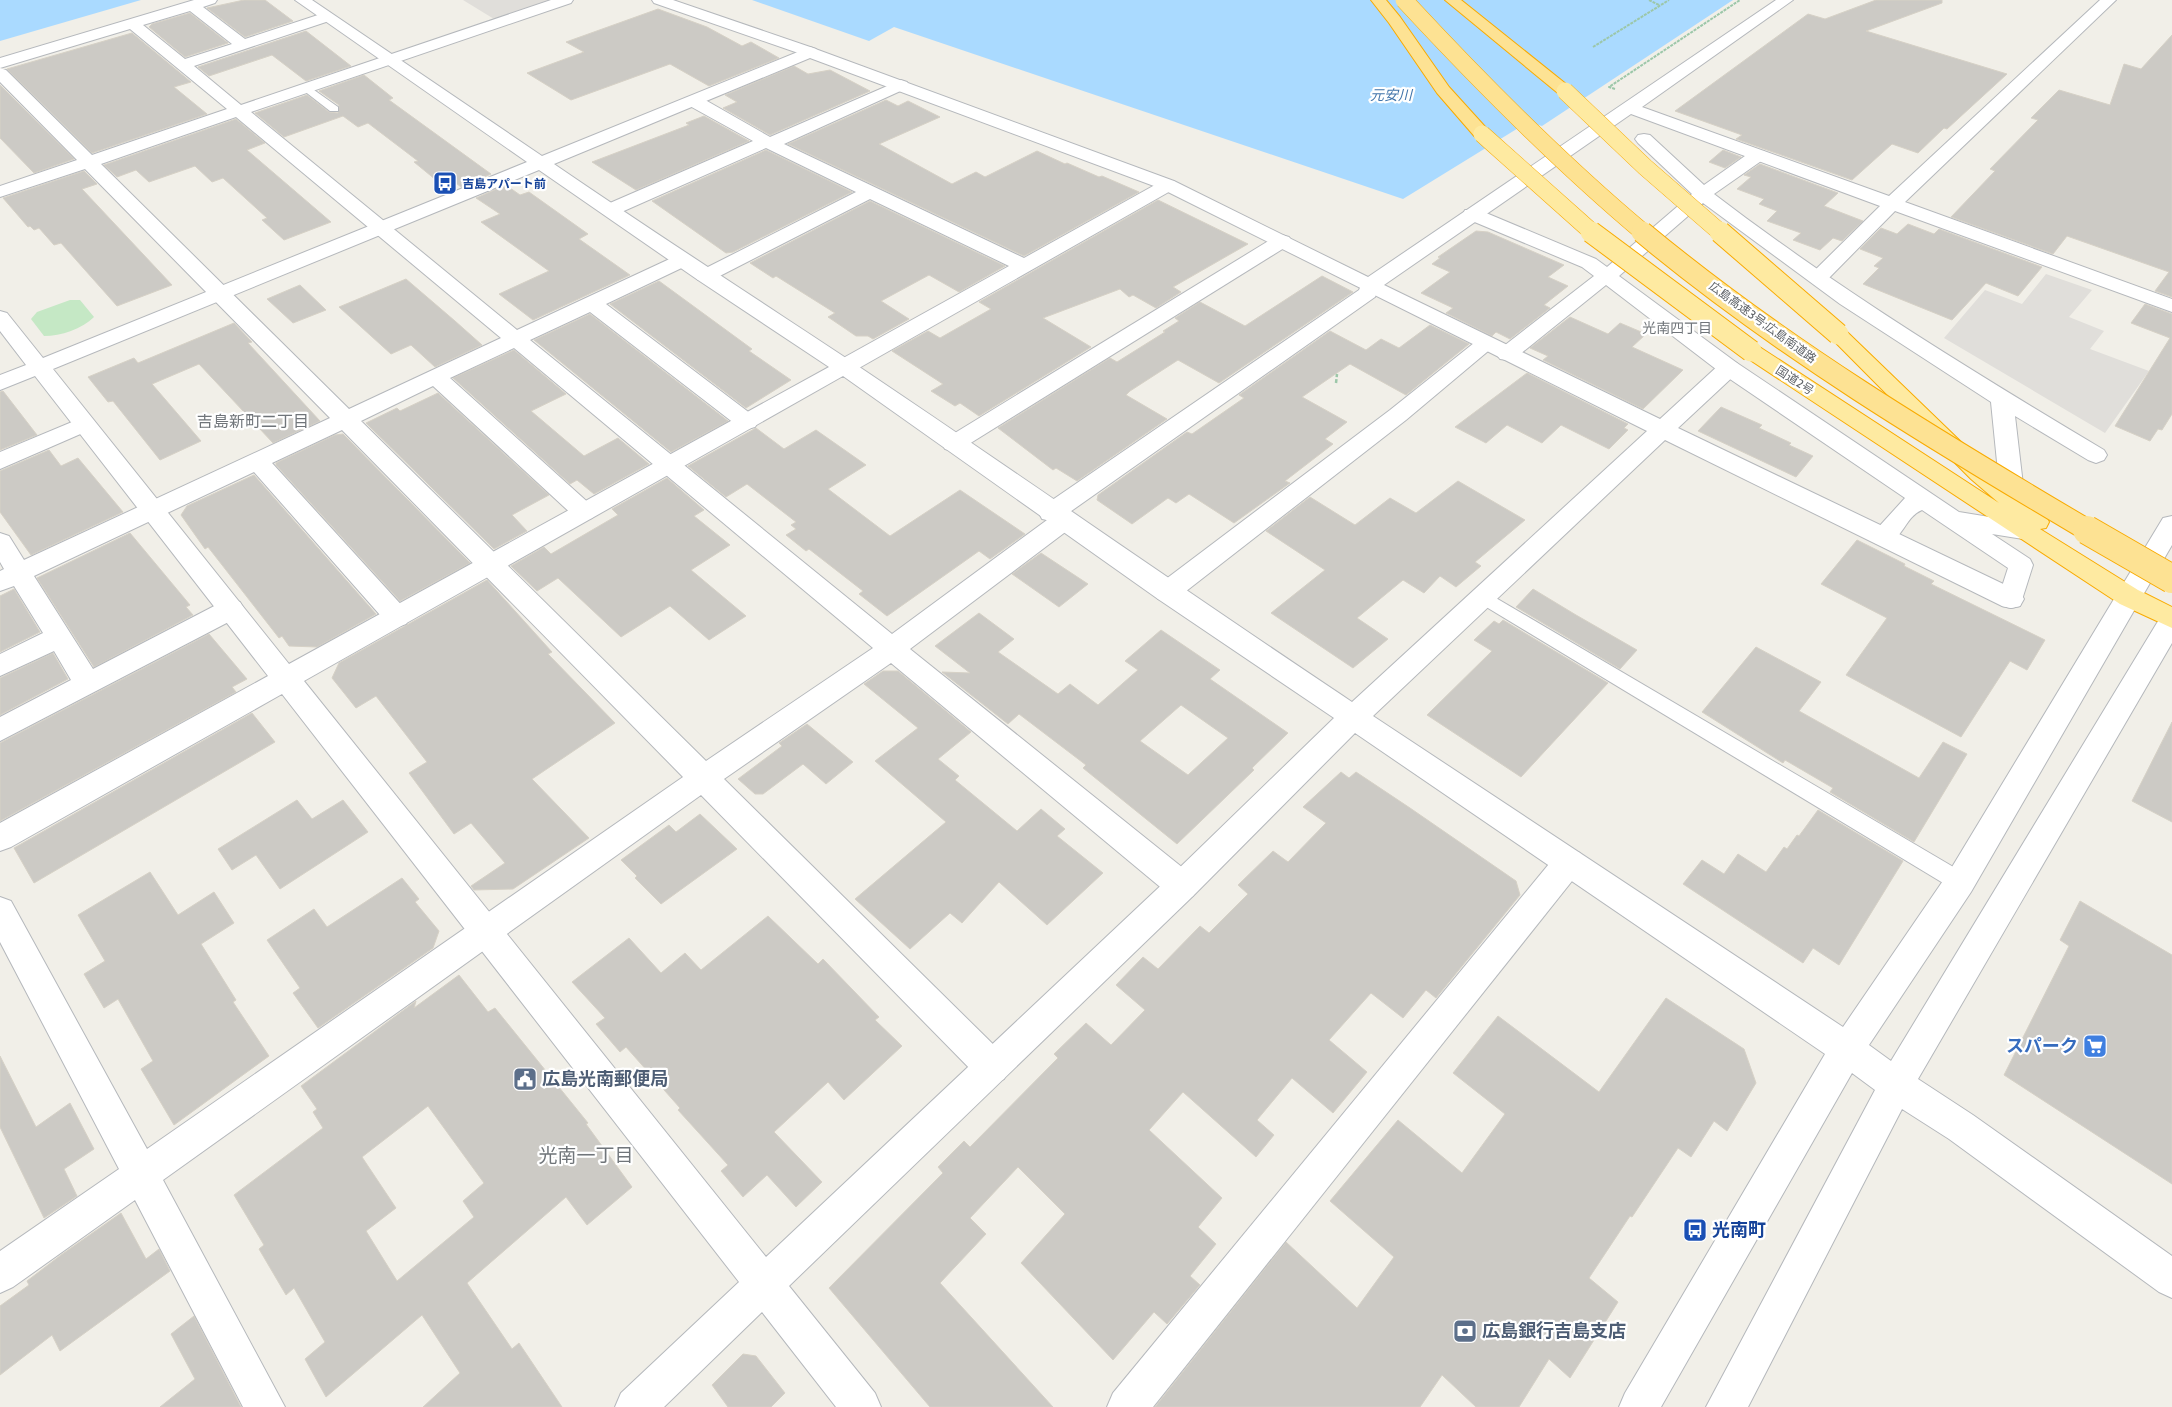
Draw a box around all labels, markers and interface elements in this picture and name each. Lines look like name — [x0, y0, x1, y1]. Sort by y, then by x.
water label: 元安川 — [1370, 86, 1414, 104]
bus stop icon: 吉島アパート前 — [432, 170, 458, 196]
place label: 吉島アパート前 — [462, 176, 546, 191]
street label: 広島高速3号;広島南道路 — [1706, 278, 1820, 366]
district label: 光南四丁目 — [1642, 319, 1712, 337]
street label: 国道2号 — [1773, 362, 1817, 398]
district label: 吉島新町二丁目 — [197, 412, 309, 431]
supermarket icon: スパーク — [2082, 1033, 2108, 1059]
place label: スパーク — [2006, 1035, 2078, 1057]
public building icon: 広島光南郵便局 — [512, 1066, 538, 1092]
place label: 広島光南郵便局 — [542, 1068, 668, 1090]
district label: 光南一丁目 — [538, 1144, 634, 1167]
bus stop icon: 光南町 — [1682, 1217, 1708, 1243]
place label: 光南町 — [1712, 1219, 1766, 1241]
bank icon: 広島銀行吉島支店 — [1452, 1318, 1478, 1344]
place label: 広島銀行吉島支店 — [1482, 1320, 1626, 1342]

